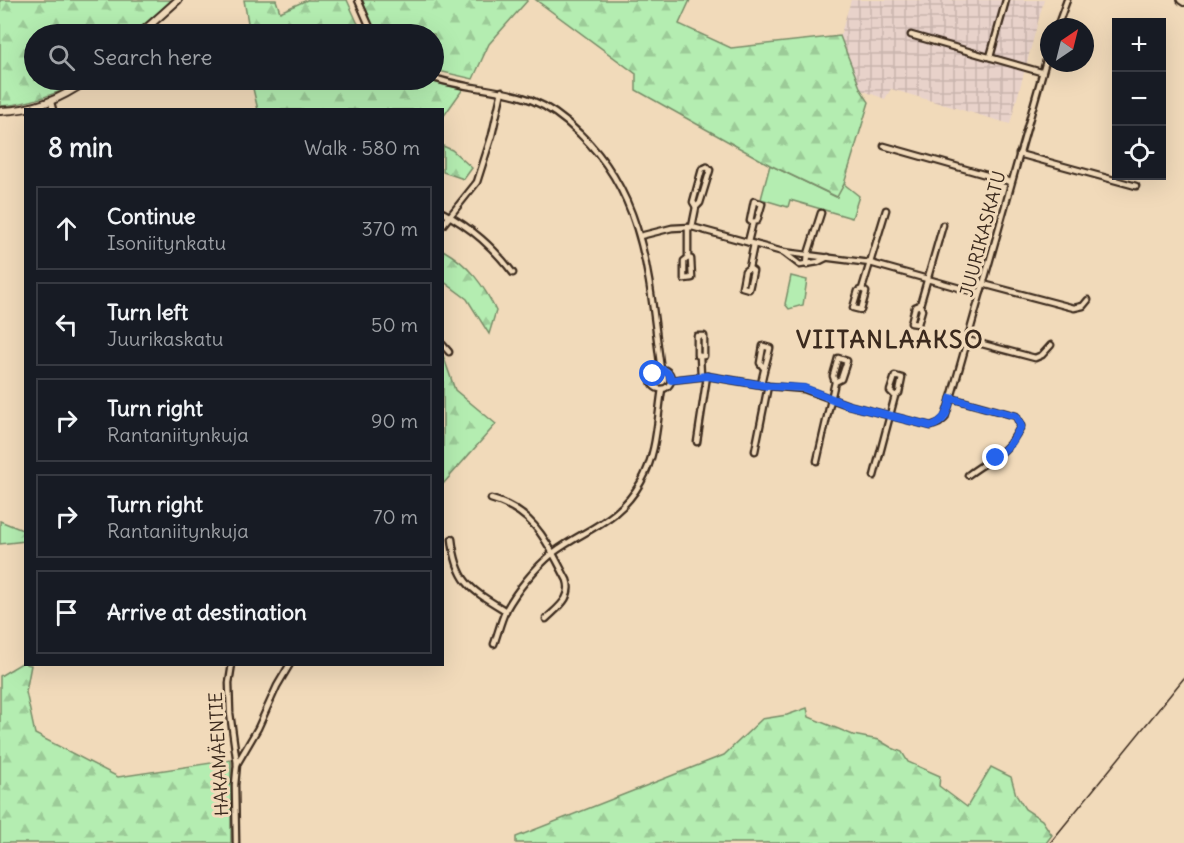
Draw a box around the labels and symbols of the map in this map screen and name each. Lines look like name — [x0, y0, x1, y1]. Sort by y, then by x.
north arrow — [1040, 18, 1094, 72]
street label: JUURIKASKATU — [955, 168, 1010, 299]
district label: VIITANLAAKSO — [796, 324, 984, 354]
route start — [639, 360, 665, 386]
route end — [982, 444, 1008, 470]
street label: HAKAMÄENTIE — [204, 691, 233, 817]

